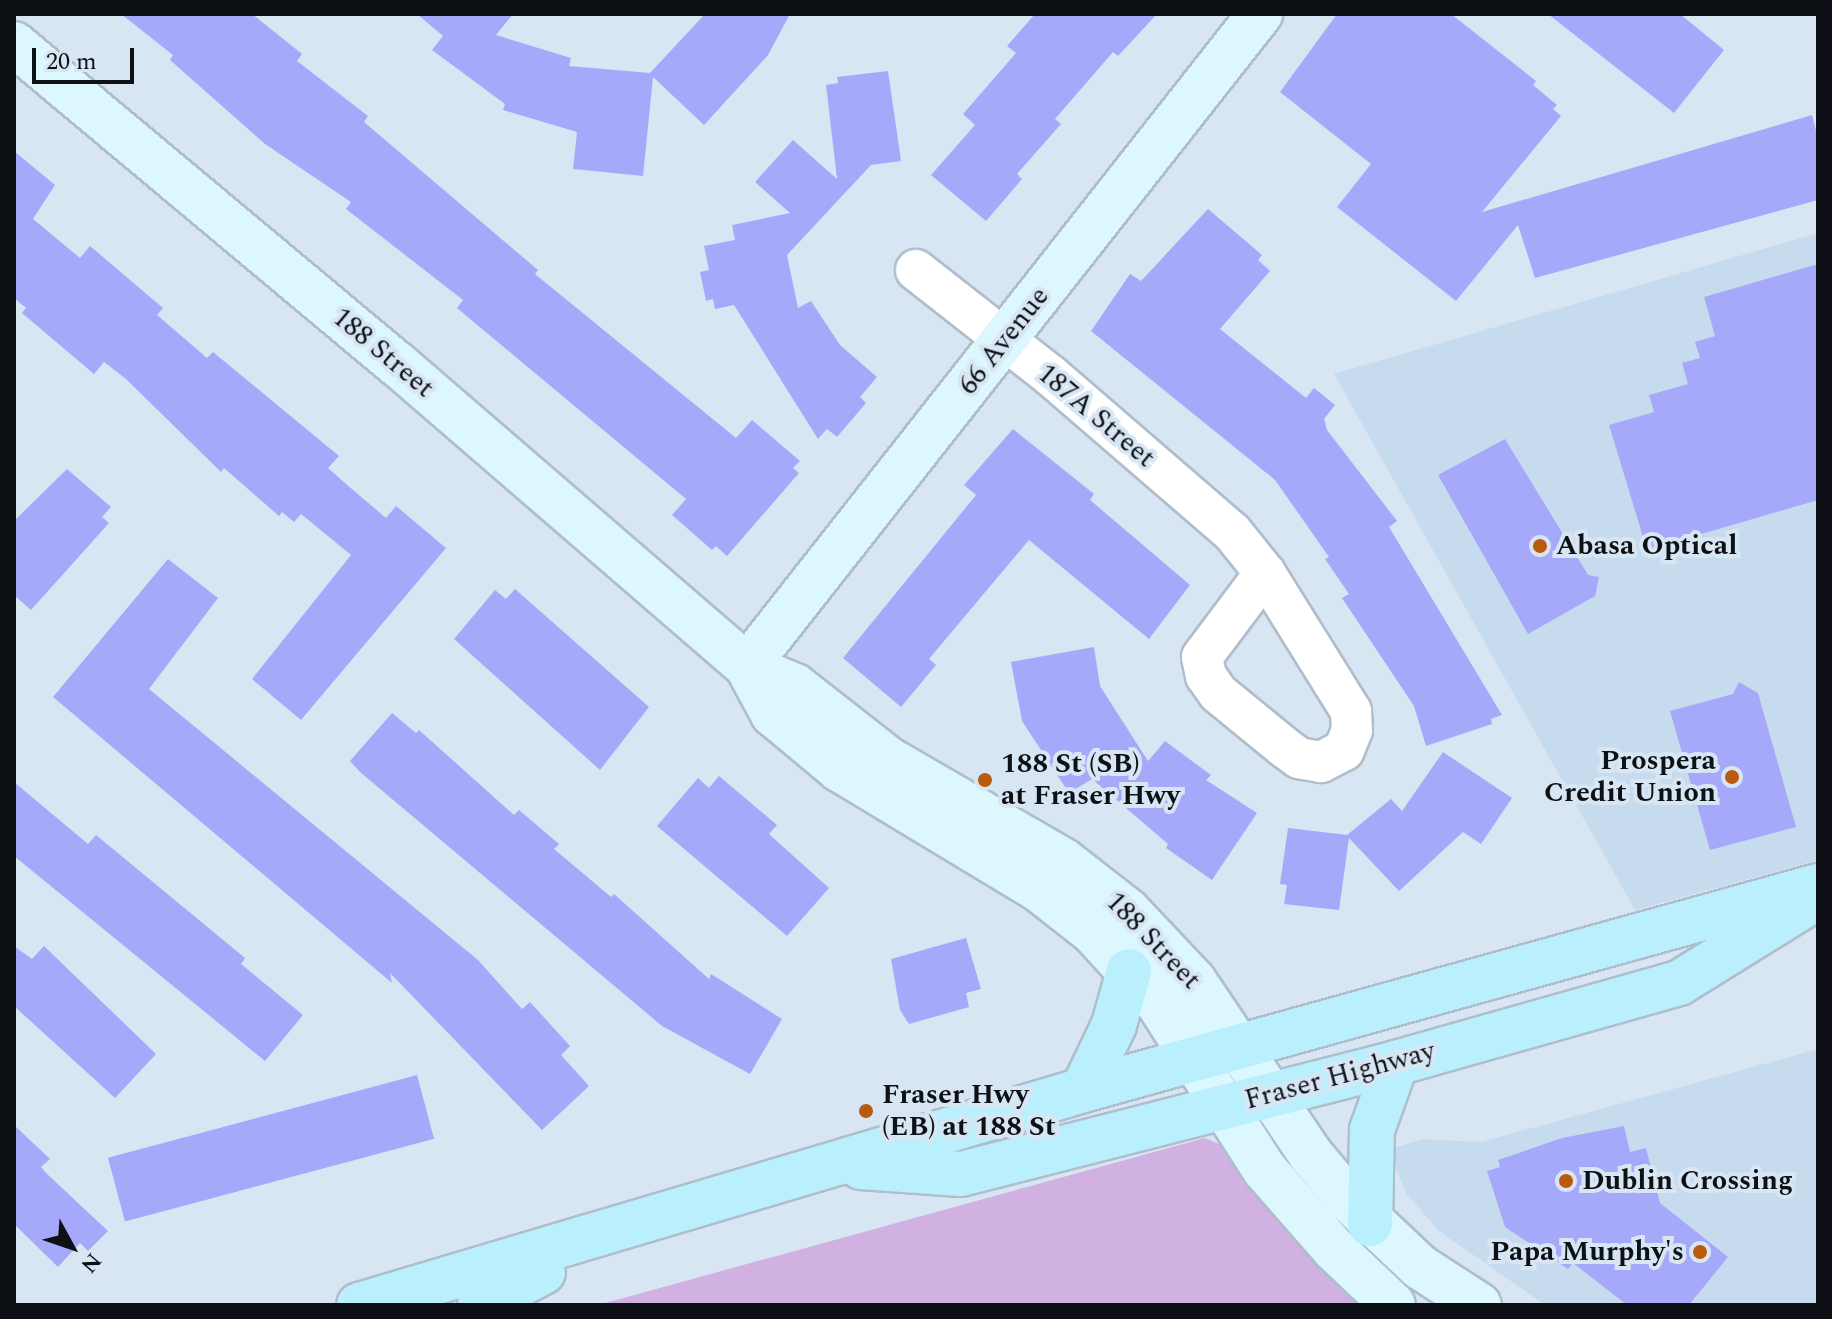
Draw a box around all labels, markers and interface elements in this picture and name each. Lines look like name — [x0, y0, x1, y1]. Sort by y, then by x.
scale bar — [36, 32, 138, 82]
text: 20 m — [46, 44, 97, 80]
street label: 66 Avenue — [952, 280, 1056, 402]
street label: 188 Street — [325, 301, 441, 405]
street label: 187A Street — [1030, 357, 1162, 475]
place label: Abasa Optical — [1556, 529, 1737, 563]
marker: Abasa Optical — [1531, 537, 1549, 555]
place label: Prospera Credit Union — [1544, 744, 1716, 810]
place label: 188 St (SB) at Fraser Hwy — [1001, 747, 1180, 813]
marker: Prospera Credit Union — [1723, 768, 1741, 786]
marker: 188 St (SB) at Fraser Hwy — [976, 771, 994, 789]
street label: 188 Street — [1098, 885, 1208, 997]
street label: Fraser Highway — [1241, 1034, 1439, 1118]
place label: Fraser Hwy (EB) at 188 St — [882, 1078, 1056, 1144]
marker: Fraser Hwy (EB) at 188 St — [857, 1102, 875, 1120]
place label: Dublin Crossing — [1582, 1164, 1793, 1198]
marker: Dublin Crossing — [1557, 1172, 1575, 1190]
north arrow — [32, 1207, 112, 1287]
place label: Papa Murphy's — [1490, 1235, 1684, 1269]
marker: Papa Murphy's — [1691, 1243, 1709, 1261]
text: N — [72, 1245, 109, 1280]

